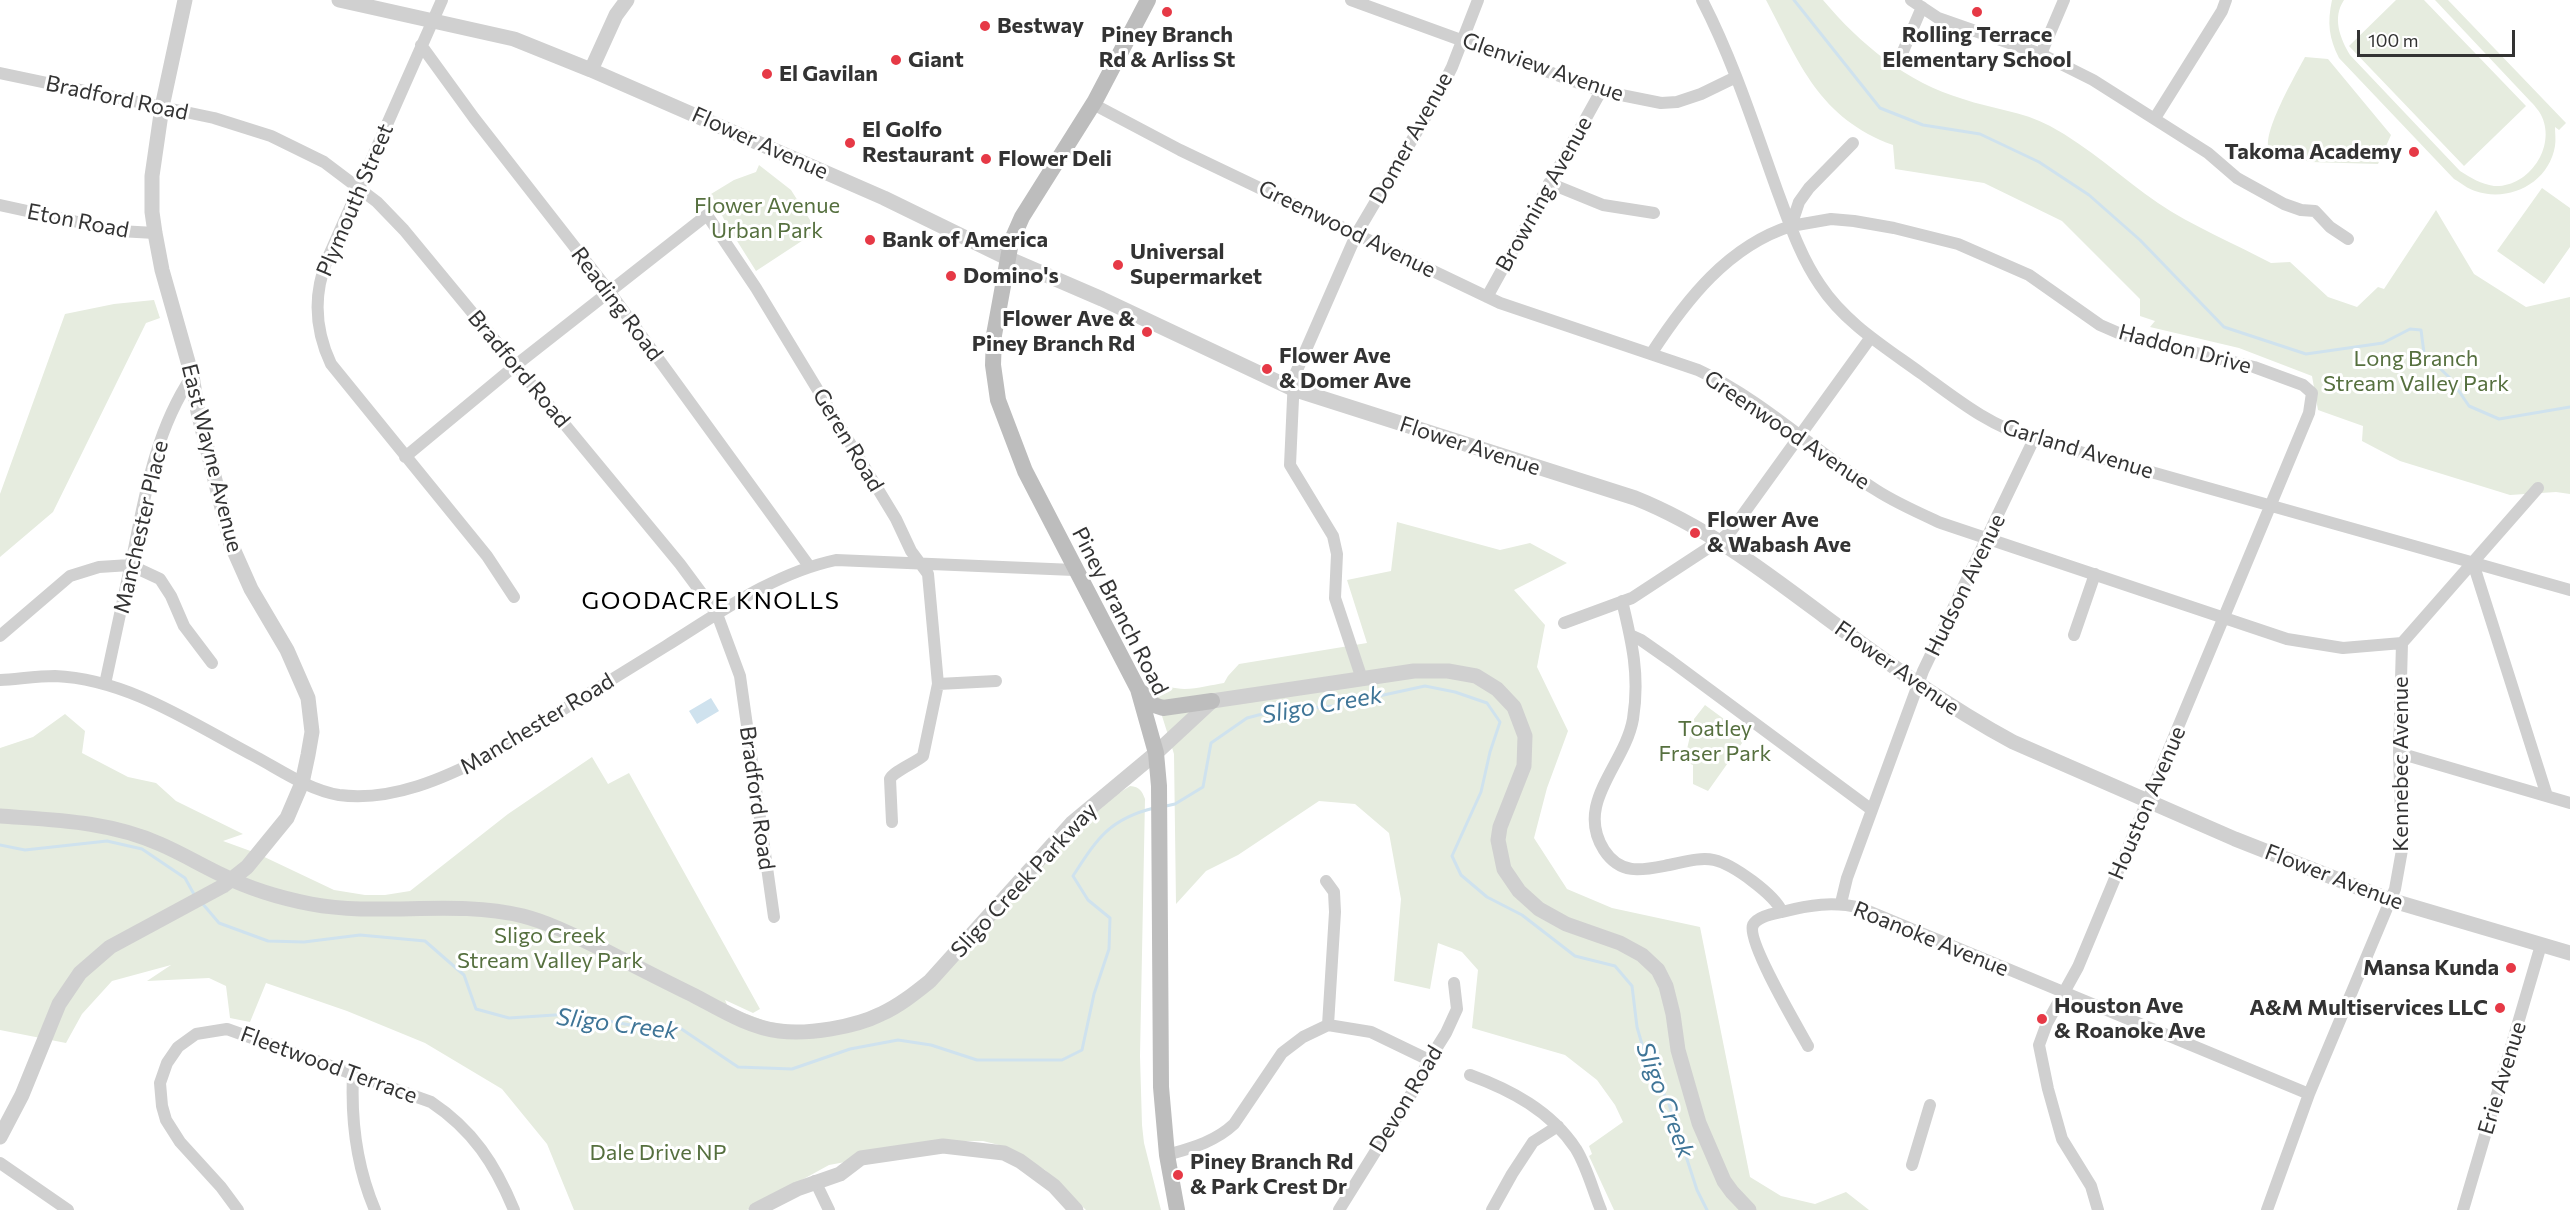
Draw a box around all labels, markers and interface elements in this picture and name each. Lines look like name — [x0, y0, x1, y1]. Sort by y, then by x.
marker: Piney Branch Rd & Arliss St — [1160, 5, 1174, 19]
marker: Rolling Terrace Elementary School — [1970, 5, 1984, 19]
place label: Bestway — [997, 13, 1084, 39]
scale bar — [2360, 18, 2518, 56]
marker: Bestway — [978, 19, 992, 33]
place label: Piney Branch Rd & Arliss St — [1099, 22, 1235, 74]
place label: Rolling Terrace Elementary School — [1882, 22, 2072, 74]
street label: Glenview Avenue — [1459, 27, 1627, 107]
text: 100 m — [2368, 29, 2418, 51]
place label: Giant — [908, 47, 964, 73]
marker: Giant — [889, 53, 903, 67]
place label: El Gavilan — [779, 61, 878, 87]
marker: El Gavilan — [760, 67, 774, 81]
street label: Domer Avenue — [1364, 68, 1458, 208]
street label: Bradford Road — [43, 70, 191, 126]
street label: Flower Avenue — [688, 101, 832, 185]
street label: Browning Avenue — [1490, 112, 1598, 276]
place label: El Golfo Restaurant — [862, 117, 974, 168]
street label: Plymouth Street — [311, 120, 399, 280]
marker: El Golfo Restaurant — [843, 136, 857, 150]
place label: Takoma Academy — [2225, 139, 2402, 165]
marker: Takoma Academy — [2407, 145, 2421, 159]
place label: Flower Deli — [998, 146, 1112, 172]
marker: Flower Deli — [979, 152, 993, 166]
street label: Greenwood Avenue — [1254, 175, 1440, 283]
park label: Flower Avenue Urban Park — [694, 193, 840, 244]
street label: Eton Road — [25, 198, 131, 244]
place label: Bank of America — [882, 227, 1048, 253]
marker: Bank of America — [863, 233, 877, 247]
place label: Universal Supermarket — [1130, 239, 1262, 290]
street label: Reading Road — [566, 242, 668, 366]
marker: Universal Supermarket — [1111, 258, 1125, 272]
place label: Domino's — [963, 263, 1059, 289]
marker: Domino's — [944, 269, 958, 283]
street label: Bradford Road — [462, 305, 576, 433]
place label: Flower Ave & Piney Branch Rd — [972, 306, 1135, 358]
street label: Haddon Drive — [2116, 319, 2254, 379]
marker: Flower Ave & Piney Branch Rd — [1140, 325, 1154, 339]
place label: Flower Ave & Domer Ave — [1279, 343, 1411, 394]
park label: Long Branch Stream Valley Park — [2323, 346, 2509, 398]
street label: East Wayne Avenue — [176, 361, 248, 555]
marker: Flower Ave & Domer Ave — [1260, 362, 1274, 376]
street label: Greenwood Avenue — [1699, 365, 1875, 495]
street label: Geren Road — [807, 384, 889, 496]
street label: Flower Avenue — [1396, 411, 1544, 481]
street label: Garland Avenue — [1999, 414, 2157, 484]
street label: Manchester Place — [108, 438, 174, 616]
place label: Flower Ave & Wabash Ave — [1707, 507, 1851, 558]
street label: Hudson Avenue — [1919, 510, 2011, 660]
street label: Piney Branch Road — [1066, 523, 1174, 699]
marker: Flower Ave & Wabash Ave — [1688, 526, 1702, 540]
district label: GOODACRE KNOLLS — [582, 587, 840, 615]
street label: Flower Avenue — [1830, 615, 1964, 721]
street label: Manchester Road — [455, 668, 619, 780]
street label: Kennebec Avenue — [2388, 676, 2414, 852]
water label: Sligo Creek — [1259, 680, 1385, 730]
park label: Toatley Fraser Park — [1658, 716, 1772, 768]
street label: Houston Avenue — [2103, 722, 2191, 884]
street label: Bradford Road — [734, 724, 780, 872]
street label: Sligo Creek Parkway — [945, 797, 1103, 963]
street label: Flower Avenue — [2261, 838, 2407, 916]
street label: Roanoke Avenue — [1850, 896, 2012, 982]
park label: Sligo Creek Stream Valley Park — [457, 923, 643, 974]
place label: Mansa Kunda — [2363, 955, 2499, 981]
marker: Mansa Kunda — [2504, 961, 2518, 975]
place label: Houston Ave & Roanoke Ave — [2054, 993, 2206, 1044]
place label: A&M Multiservices LLC — [2249, 995, 2488, 1021]
marker: A&M Multiservices LLC — [2493, 1001, 2507, 1015]
water label: Sligo Creek — [555, 1002, 679, 1046]
marker: Houston Ave & Roanoke Ave — [2035, 1012, 2049, 1026]
street label: Erie Avenue — [2472, 1018, 2532, 1138]
street label: Fleetwood Terrace — [237, 1021, 421, 1109]
water label: Sligo Creek — [1630, 1038, 1700, 1162]
street label: Devon Road — [1364, 1041, 1448, 1157]
park label: Dale Drive NP — [590, 1140, 726, 1166]
place label: Piney Branch Rd & Park Crest Dr — [1190, 1149, 1353, 1200]
marker: Piney Branch Rd & Park Crest Dr — [1171, 1168, 1185, 1182]

